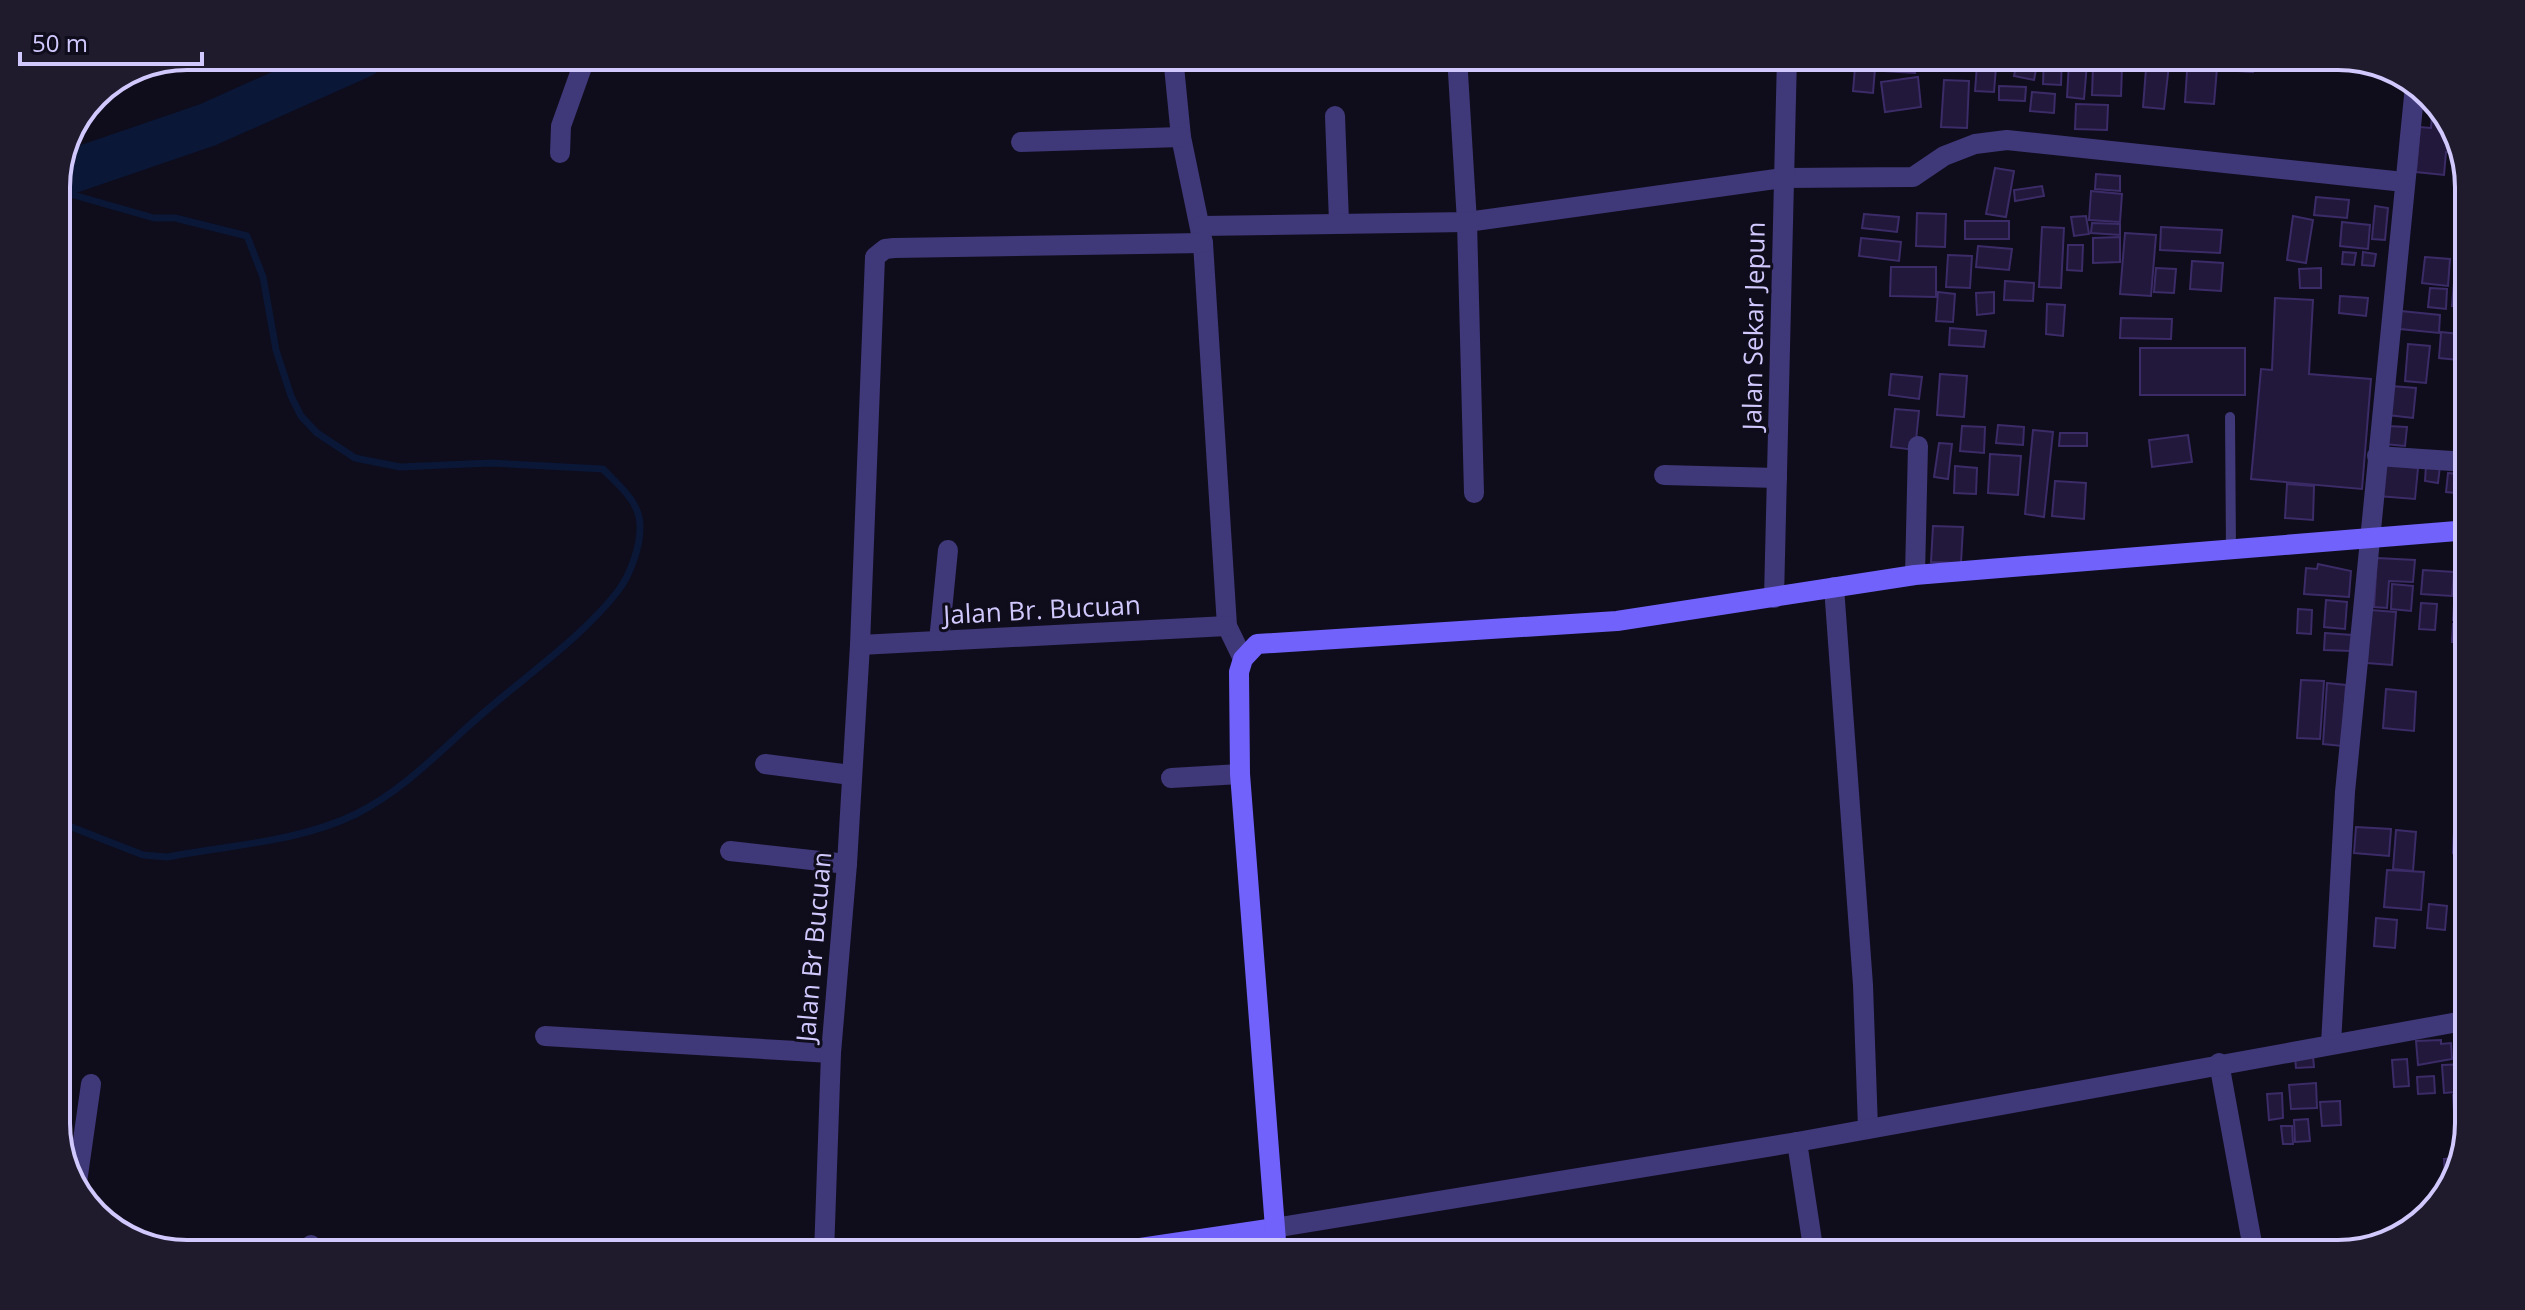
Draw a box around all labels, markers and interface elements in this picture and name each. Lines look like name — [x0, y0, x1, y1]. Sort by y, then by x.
scale bar — [20, 16, 202, 66]
text: 50 m — [32, 26, 88, 59]
street label: Jalan Sekar Jepun — [1733, 221, 1773, 434]
street label: Jalan Br. Bucuan — [939, 586, 1142, 632]
street label: Jalan Br Bucuan — [786, 850, 839, 1047]

